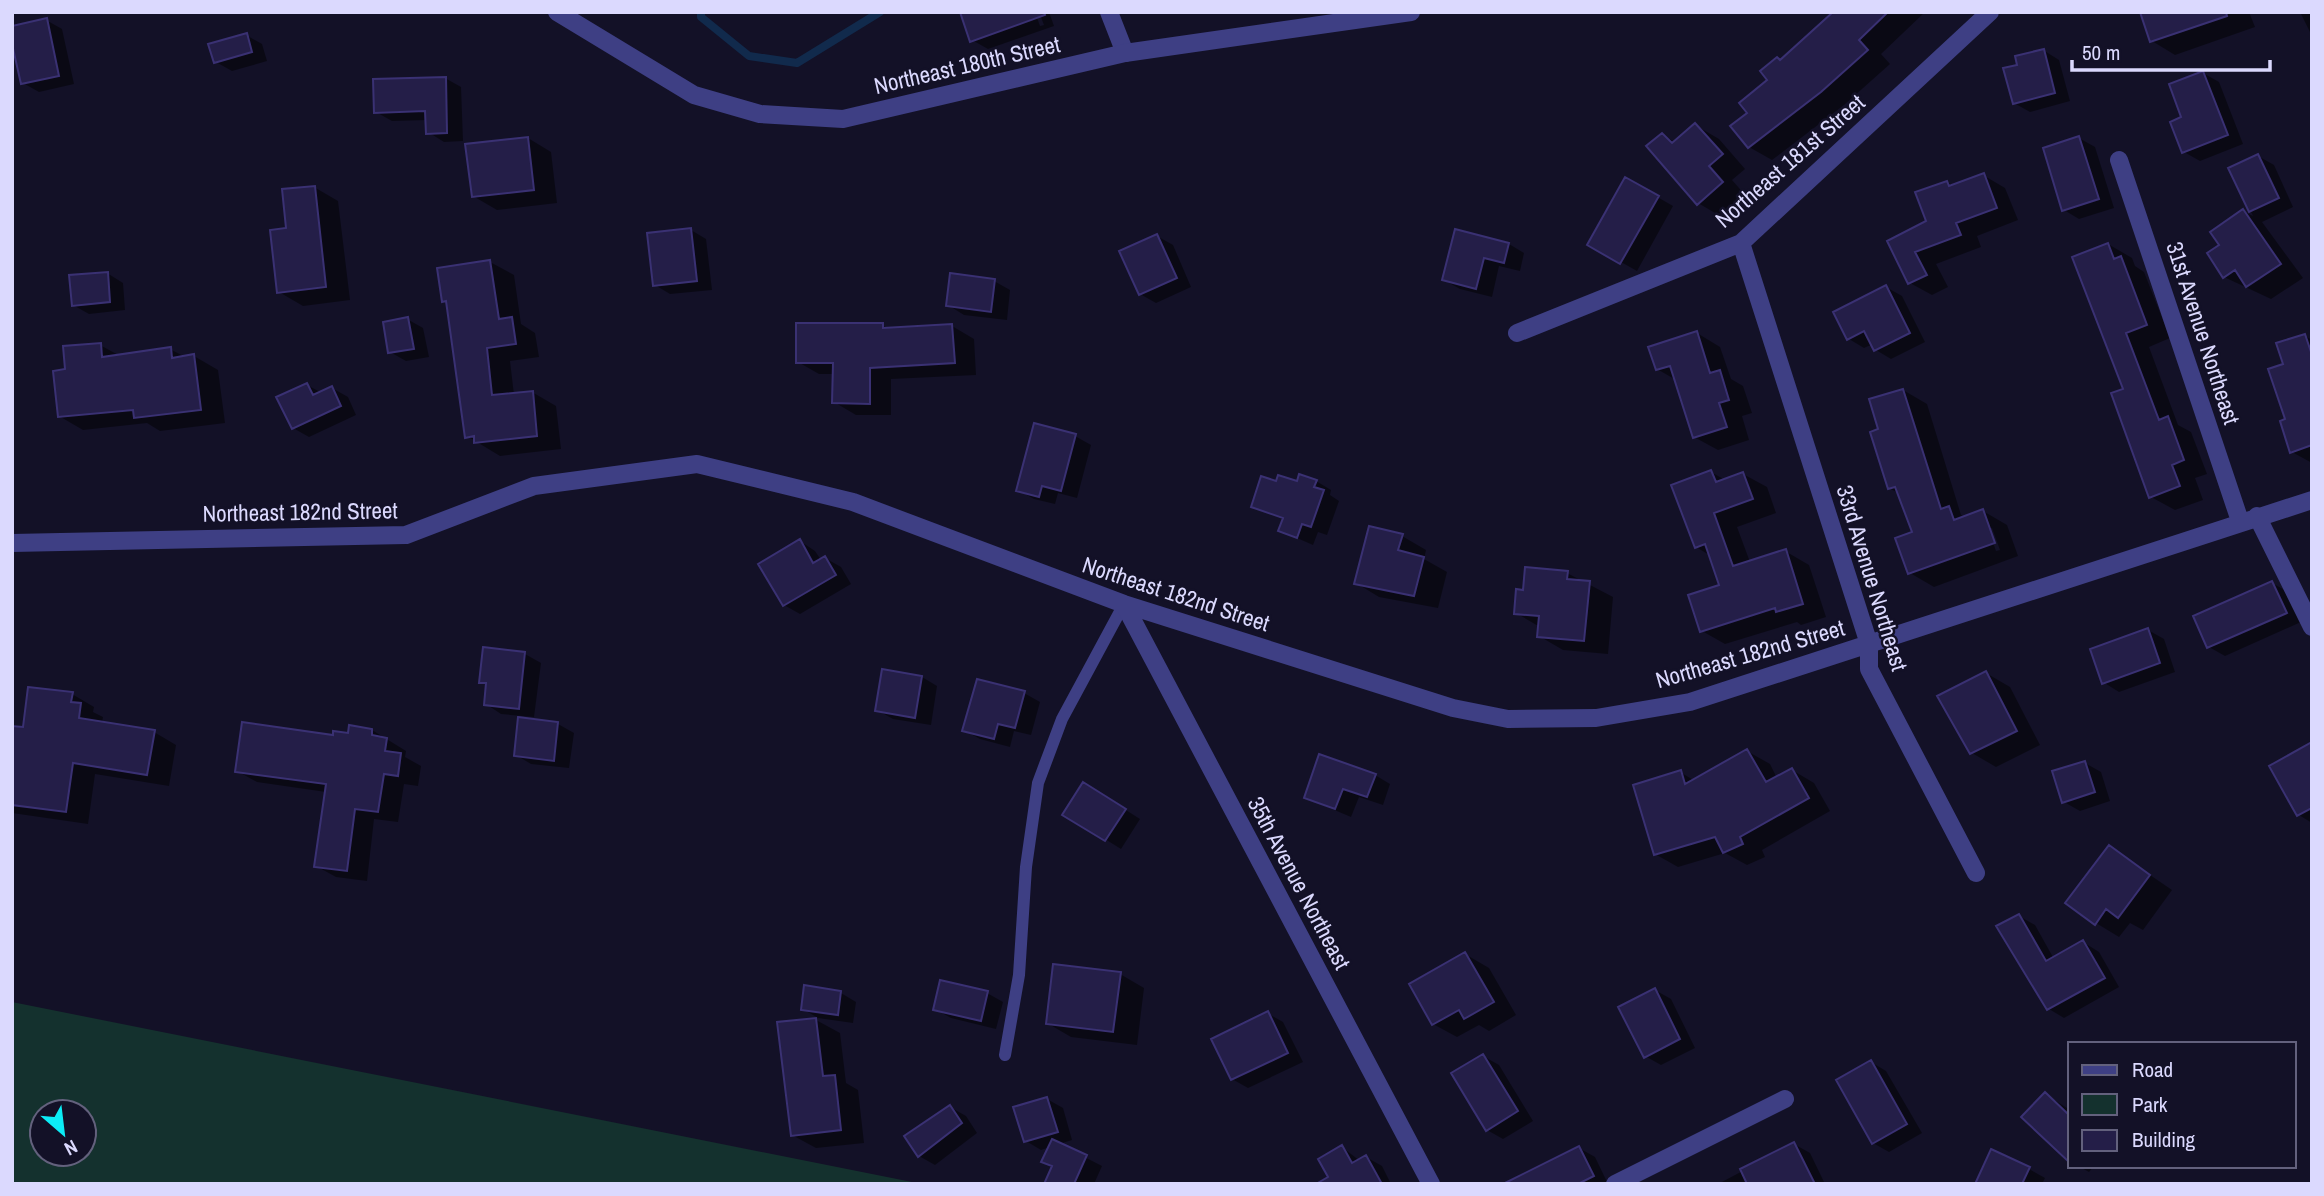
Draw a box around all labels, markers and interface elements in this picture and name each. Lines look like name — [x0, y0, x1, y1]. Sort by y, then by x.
street label: Northeast 180th Street — [871, 28, 1063, 101]
scale bar — [2072, 28, 2270, 72]
text: 50 m — [2082, 38, 2120, 67]
street label: Northeast 181st Street — [1708, 87, 1871, 234]
street label: 31st Avenue Northeast — [2159, 237, 2248, 428]
street label: 33rd Avenue Northeast — [1829, 481, 1915, 674]
street label: Northeast 182nd Street — [202, 494, 398, 529]
street label: Northeast 182nd Street — [1079, 549, 1274, 638]
street label: Northeast 182nd Street — [1652, 612, 1848, 695]
street label: 35th Avenue Northeast — [1241, 791, 1358, 975]
legend — [2068, 1042, 2296, 1168]
text: Road — [2132, 1055, 2173, 1084]
text: Park — [2132, 1090, 2168, 1119]
north arrow — [28, 1098, 98, 1168]
text: Building — [2132, 1125, 2196, 1154]
text: N — [60, 1134, 82, 1162]

